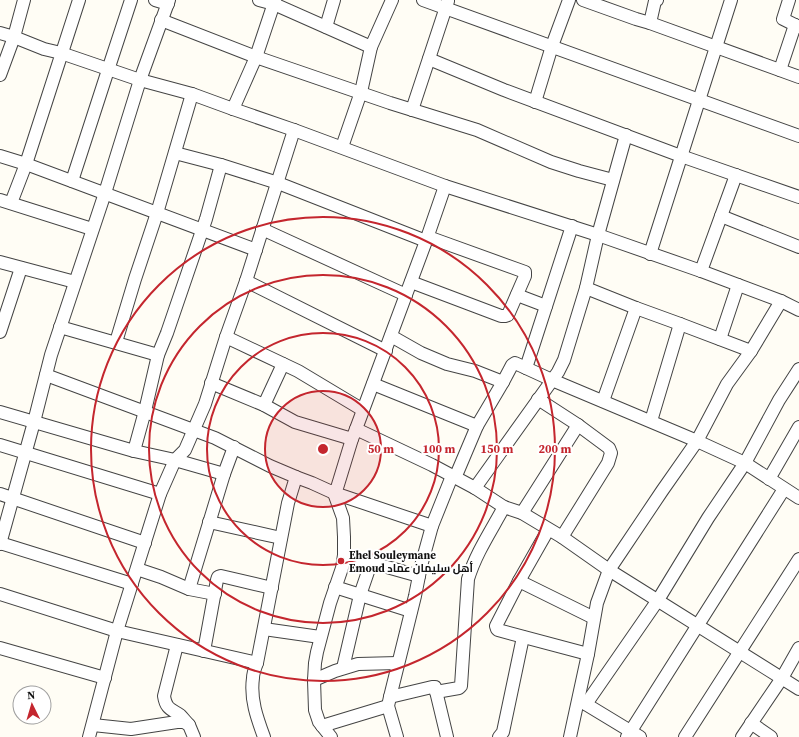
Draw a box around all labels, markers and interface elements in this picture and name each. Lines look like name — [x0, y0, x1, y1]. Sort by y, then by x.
text: 50 m — [368, 441, 394, 457]
text: 100 m — [423, 441, 456, 457]
text: 150 m — [481, 441, 514, 457]
text: 200 m — [539, 441, 572, 457]
centre of rings — [316, 442, 330, 456]
place label: Ehel Souleymane Emoud أهل سليمان عماد — [349, 548, 474, 576]
marker: Ehel Souleymane Emoud أهل سليمان عماد — [336, 556, 346, 566]
north arrow — [12, 685, 52, 725]
text: N — [27, 688, 36, 703]

